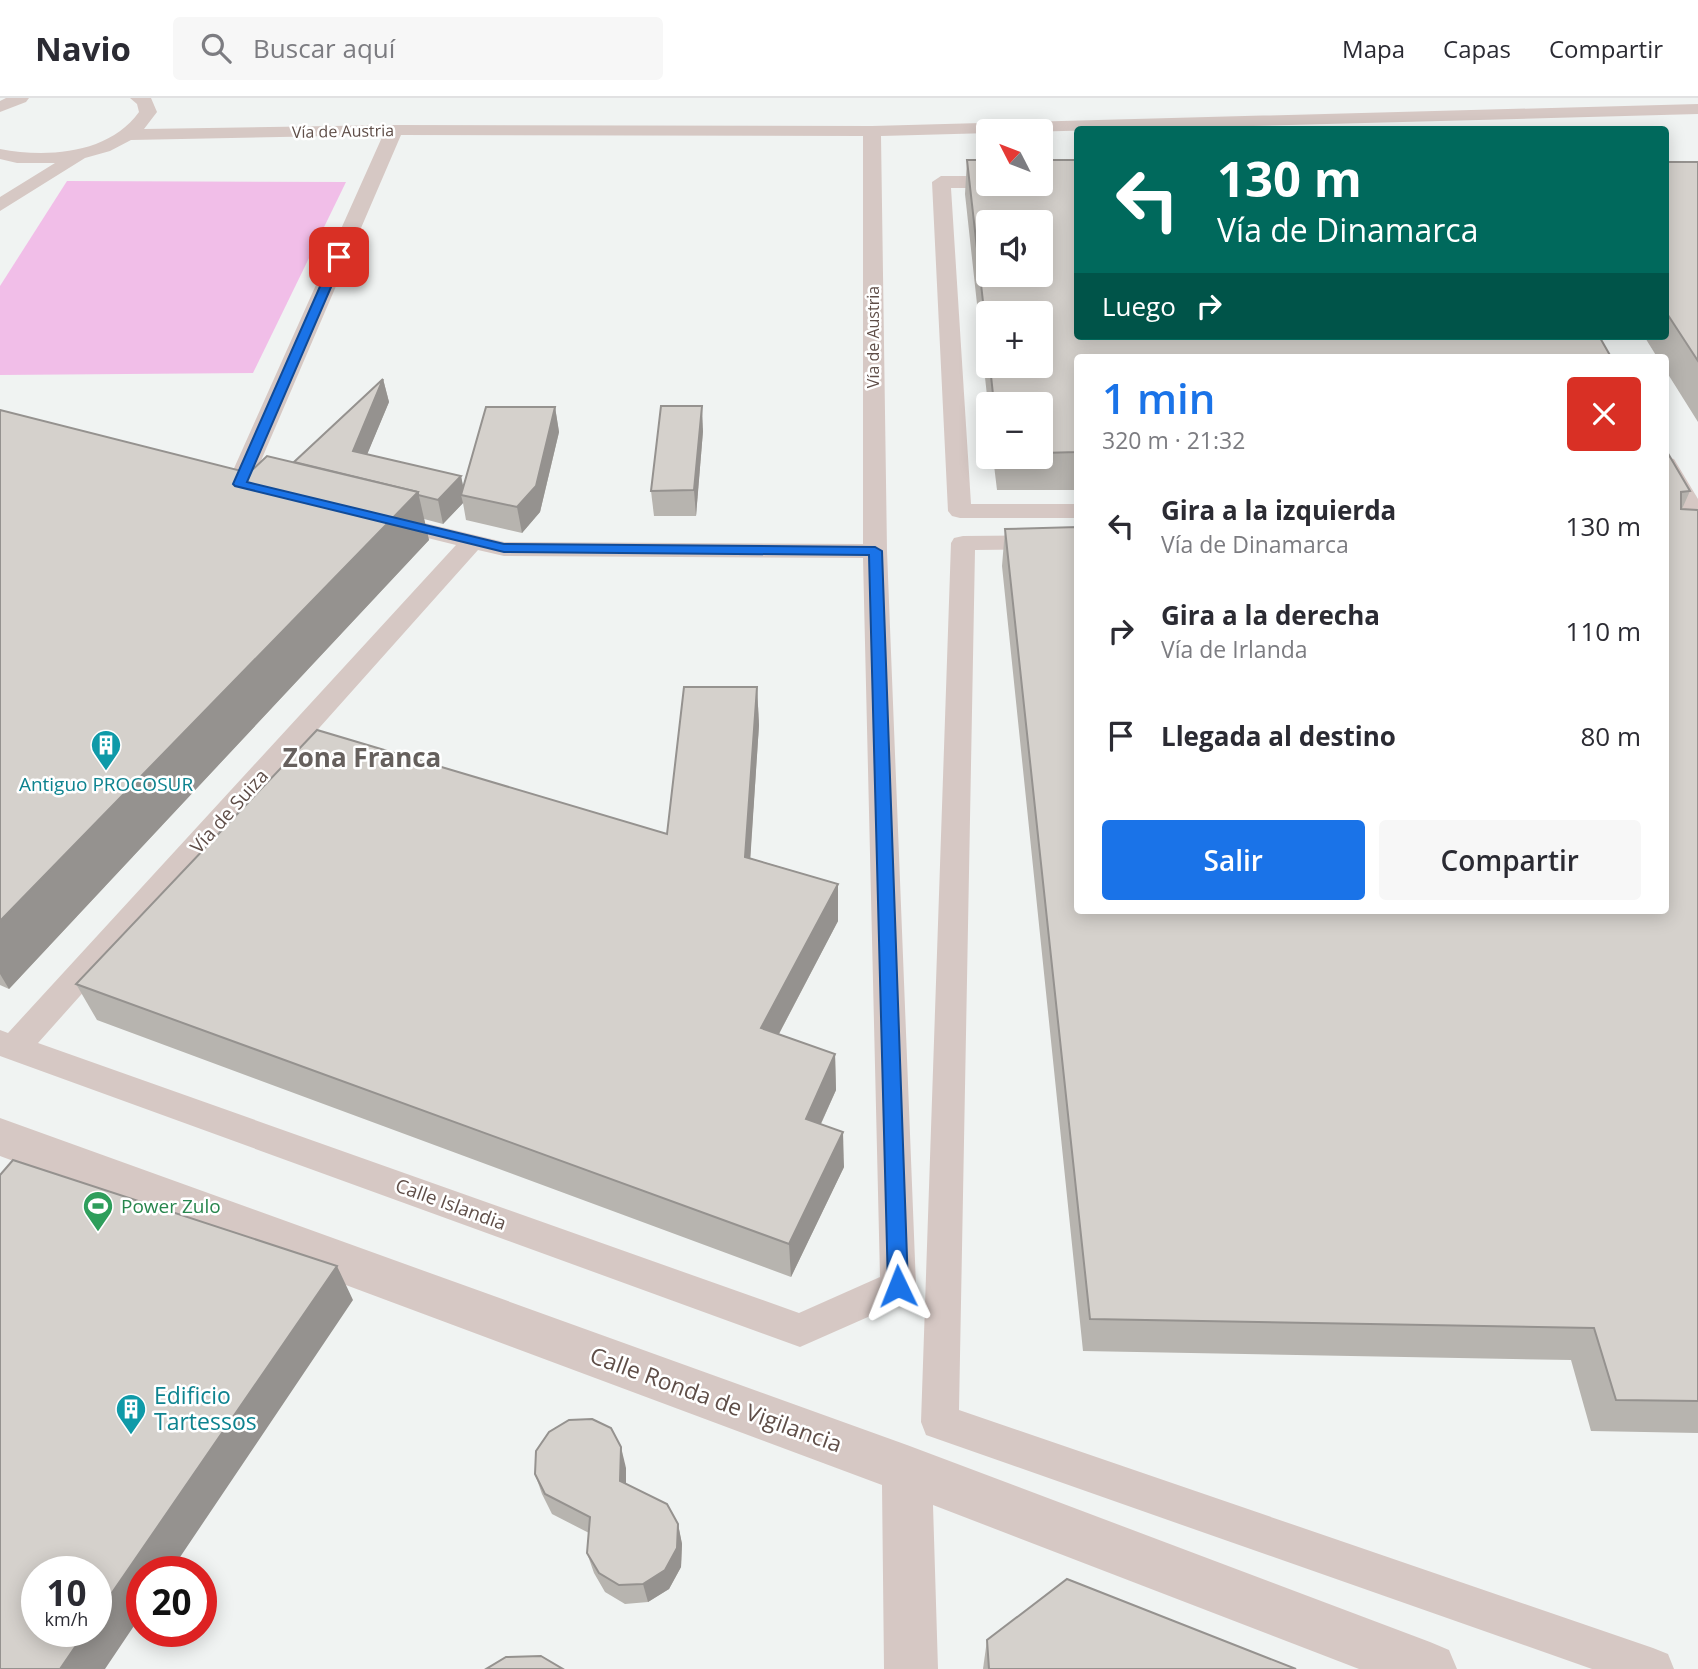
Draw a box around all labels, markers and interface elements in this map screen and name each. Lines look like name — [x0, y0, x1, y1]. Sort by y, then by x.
search box — [173, 17, 663, 80]
text: Navio — [35, 26, 131, 71]
icon: search — [197, 29, 235, 67]
text: Buscar aquí — [253, 30, 395, 66]
text: Mapa — [1342, 32, 1405, 65]
text: Capas — [1443, 32, 1511, 65]
text: Compartir — [1549, 32, 1663, 65]
street label: Vía de Austria — [292, 119, 394, 143]
north arrow — [976, 119, 1054, 196]
map controls — [976, 119, 1053, 469]
text: 130 m — [1217, 145, 1362, 211]
icon: left — [1102, 154, 1193, 245]
text: Vía de Dinamarca — [1217, 208, 1478, 251]
button: sound — [976, 210, 1053, 287]
pin — [309, 227, 369, 287]
icon: arrive — [320, 238, 358, 276]
street label: Vía de Austria — [862, 286, 884, 388]
icon: right — [1190, 287, 1228, 325]
text: Luego — [1102, 288, 1176, 324]
button: + — [976, 301, 1053, 378]
text: 1 min — [1102, 369, 1215, 426]
button: close — [1567, 377, 1641, 451]
button: − — [976, 392, 1053, 469]
text: 320 m · 21:32 — [1102, 424, 1245, 456]
text: Gira a la izquierda — [1161, 492, 1396, 528]
icon: left — [1102, 507, 1140, 545]
text: 130 m — [1566, 508, 1641, 544]
text: Vía de Dinamarca — [1161, 528, 1349, 560]
text: Gira a la derecha — [1161, 597, 1380, 633]
icon: right — [1102, 612, 1140, 650]
text: 110 m — [1566, 613, 1641, 649]
text: Vía de Irlanda — [1161, 633, 1308, 665]
icon: arrive — [1102, 717, 1140, 755]
text: Llegada al destino — [1161, 718, 1396, 754]
text: 80 m — [1580, 718, 1641, 754]
building icon: Antiguo PROCOSUR — [89, 728, 123, 772]
district label: Zona Franca — [283, 739, 441, 775]
street label: Vía de Suiza — [184, 763, 274, 859]
place label: Antiguo PROCOSUR — [19, 771, 193, 797]
button: Salir — [1102, 820, 1365, 900]
button: Compartir — [1379, 820, 1641, 900]
street label: Calle Islandia — [392, 1172, 510, 1236]
sports icon: Power Zulo — [81, 1189, 115, 1233]
place label: Power Zulo — [121, 1193, 221, 1219]
position arrow — [861, 1249, 935, 1323]
street label: Calle Ronda de Vigilancia — [586, 1339, 847, 1460]
place label: Edificio Tartessos — [154, 1379, 257, 1437]
building icon: Edificio Tartessos — [114, 1392, 148, 1436]
speed limit sign: 20 — [126, 1556, 217, 1647]
text: 10 — [46, 1569, 87, 1616]
text: km/h — [45, 1607, 88, 1631]

